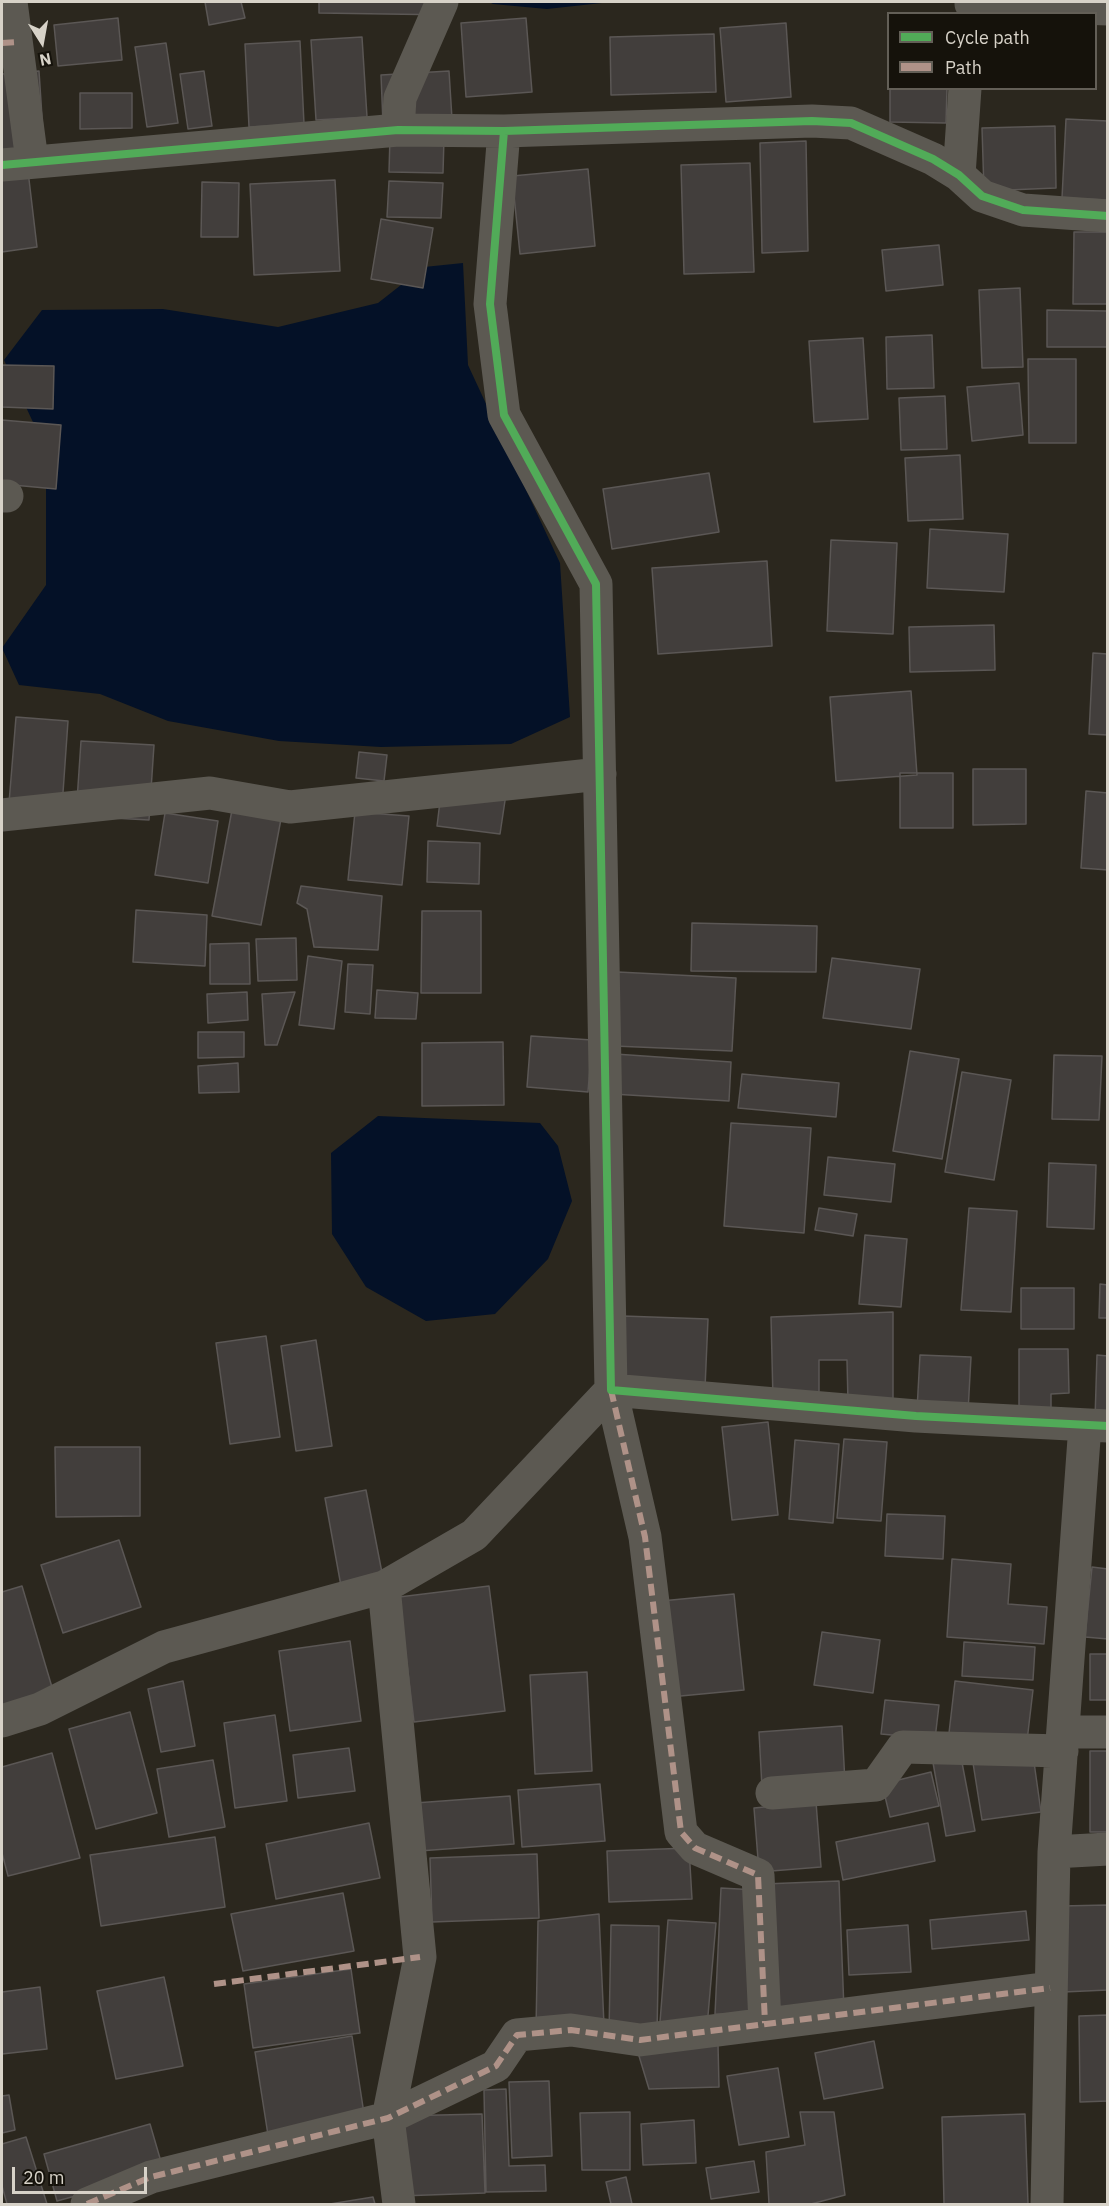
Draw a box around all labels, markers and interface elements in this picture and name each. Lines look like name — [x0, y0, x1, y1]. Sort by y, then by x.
north arrow — [12, 12, 72, 72]
legend — [887, 12, 1097, 90]
text: Cycle path — [945, 26, 1030, 49]
text: N — [38, 49, 53, 71]
text: Path — [945, 56, 982, 79]
scale bar — [15, 2155, 150, 2193]
text: 20 m — [23, 2166, 65, 2189]

